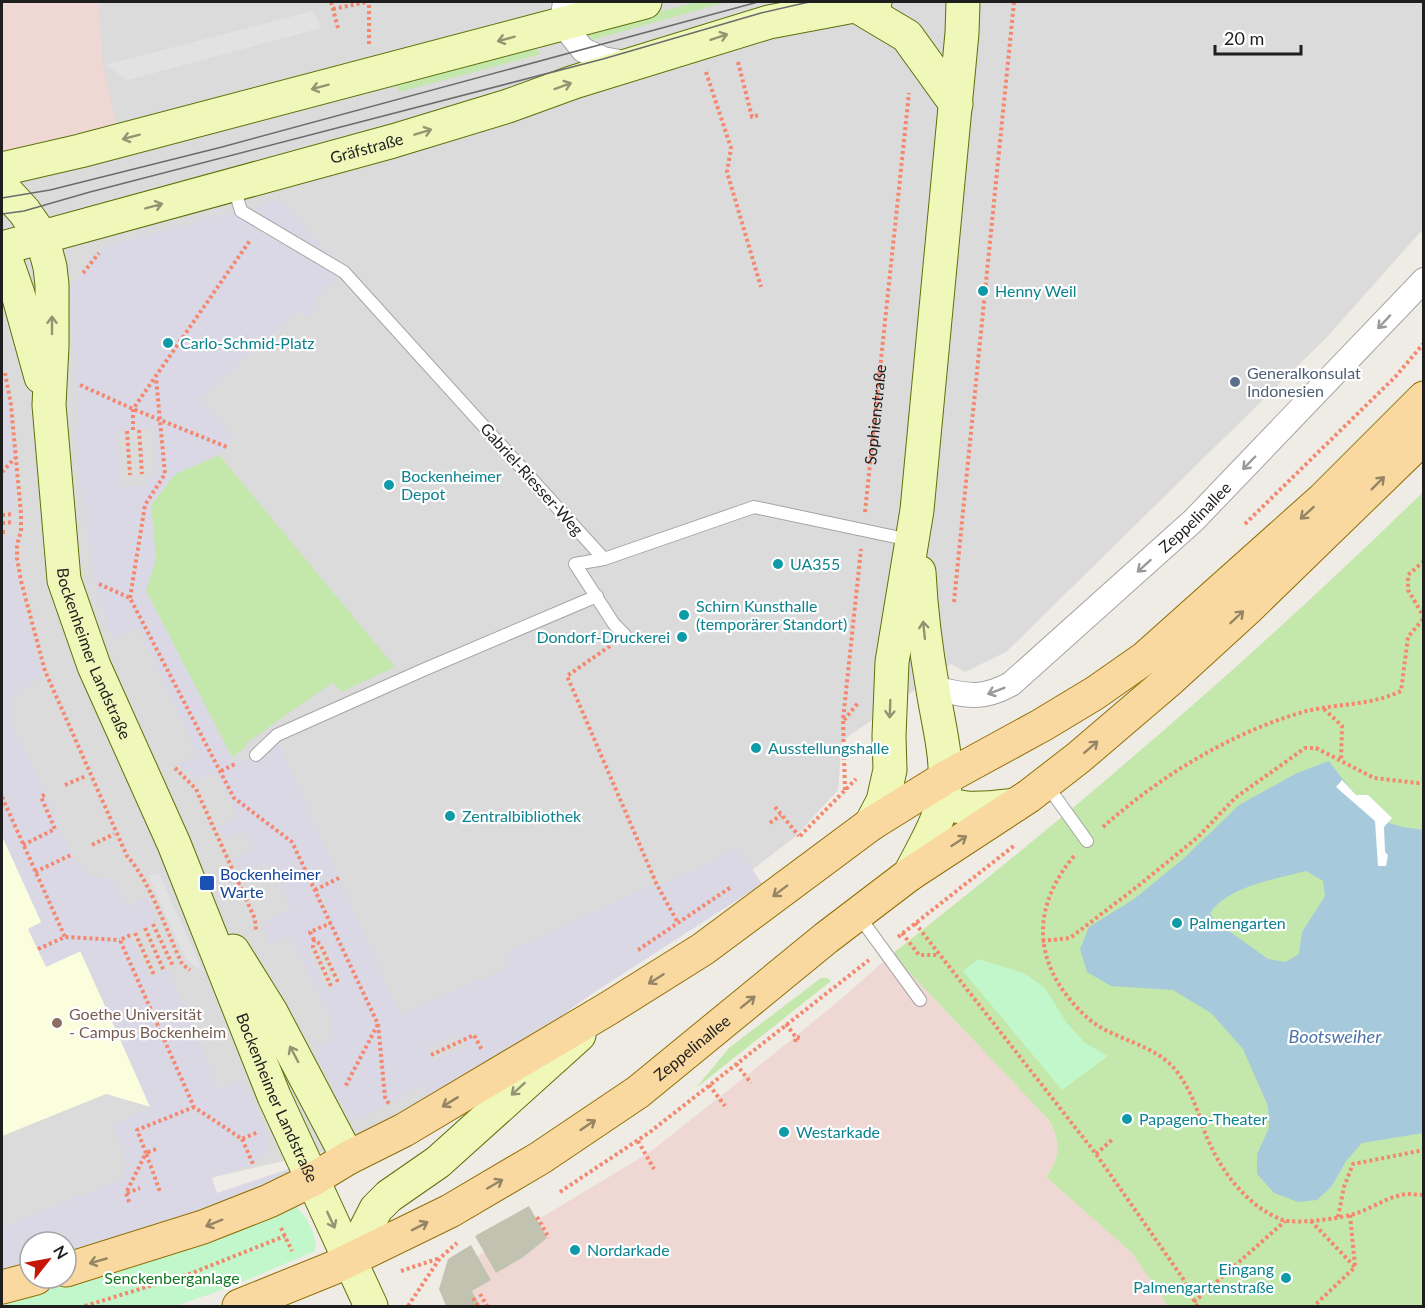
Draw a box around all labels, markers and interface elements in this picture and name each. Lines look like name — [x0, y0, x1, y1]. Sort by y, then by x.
scale bar — [1215, 18, 1300, 56]
text: 20 m — [1224, 27, 1264, 49]
one-way arrow — [709, 30, 728, 41]
one-way arrow — [497, 33, 516, 45]
one-way arrow — [553, 79, 572, 90]
one-way arrow — [311, 82, 330, 94]
one-way arrow — [413, 126, 432, 137]
street label: Gräfstraße — [328, 129, 405, 167]
one-way arrow — [122, 132, 141, 143]
one-way arrow — [144, 200, 163, 211]
place label: Henny Weil — [995, 281, 1077, 300]
marker: Henny Weil — [976, 284, 990, 298]
one-way arrow — [1377, 315, 1391, 330]
one-way arrow — [46, 316, 58, 336]
place label: Carlo-Schmid-Platz — [180, 333, 315, 352]
marker: Carlo-Schmid-Platz — [161, 336, 175, 350]
street label: Sophienstraße — [860, 363, 889, 466]
place label: Generalkonsulat Indonesien — [1247, 363, 1361, 400]
marker: Generalkonsulat Indonesien — [1228, 375, 1242, 389]
street label: Gabriel-Riesser-Weg — [477, 419, 588, 539]
one-way arrow — [1242, 456, 1256, 471]
place label: Bockenheimer Depot — [401, 466, 502, 503]
one-way arrow — [1371, 475, 1386, 490]
marker: Bockenheimer Depot — [382, 478, 396, 492]
street label: Zeppelinallee — [1155, 478, 1234, 556]
one-way arrow — [1300, 506, 1315, 520]
place label: UA355 — [790, 554, 840, 573]
marker: UA355 — [771, 557, 785, 571]
one-way arrow — [1137, 559, 1152, 573]
street label: Bockenheimer Landstraße — [54, 567, 136, 742]
place label: Schirn Kunsthalle (temporärer Standort) — [696, 596, 847, 633]
marker: Schirn Kunsthalle (temporärer Standort) — [677, 608, 691, 622]
one-way arrow — [1229, 610, 1244, 624]
one-way arrow — [918, 621, 929, 640]
place label: Dondorf-Druckerei — [536, 627, 670, 646]
marker: Dondorf-Druckerei — [675, 630, 689, 644]
one-way arrow — [987, 686, 1005, 697]
one-way arrow — [885, 699, 896, 719]
place label: Ausstellungshalle — [768, 738, 889, 757]
one-way arrow — [1083, 740, 1098, 754]
marker: Ausstellungshalle — [749, 741, 763, 755]
place label: Zentralbibliothek — [462, 806, 582, 825]
marker: Zentralbibliothek — [443, 809, 457, 823]
one-way arrow — [950, 835, 967, 847]
place label: Bockenheimer Warte — [220, 864, 321, 901]
marker: Bockenheimer Warte — [198, 874, 216, 892]
one-way arrow — [773, 884, 789, 897]
place label: Palmengarten — [1189, 913, 1286, 932]
marker: Palmengarten — [1170, 916, 1184, 930]
one-way arrow — [648, 973, 665, 985]
one-way arrow — [740, 995, 756, 1008]
place label: Goethe Universität - Campus Bockenheim — [69, 1004, 226, 1041]
street label: Bockenheimer Landstraße — [233, 1010, 322, 1185]
street label: Zeppelinallee — [650, 1011, 734, 1084]
marker: Goethe Universität - Campus Bockenheim — [50, 1016, 64, 1030]
water label: Bootsweiher — [1289, 1025, 1382, 1047]
one-way arrow — [288, 1046, 299, 1064]
one-way arrow — [511, 1082, 526, 1097]
one-way arrow — [442, 1097, 459, 1109]
place label: Papageno-Theater — [1139, 1109, 1268, 1128]
marker: Papageno-Theater — [1120, 1112, 1134, 1126]
one-way arrow — [580, 1119, 596, 1131]
place label: Westarkade — [796, 1122, 880, 1141]
marker: Westarkade — [777, 1125, 791, 1139]
one-way arrow — [486, 1178, 503, 1190]
one-way arrow — [326, 1210, 337, 1229]
one-way arrow — [205, 1218, 224, 1229]
one-way arrow — [411, 1220, 429, 1231]
north arrow — [18, 1230, 78, 1290]
place label: Nordarkade — [587, 1240, 670, 1259]
text: N — [50, 1242, 73, 1262]
marker: Nordarkade — [568, 1243, 582, 1257]
one-way arrow — [89, 1255, 108, 1267]
place label: Eingang Palmengartenstraße — [1133, 1259, 1274, 1296]
park label: Senckenberganlage — [104, 1268, 240, 1287]
marker: Eingang Palmengartenstraße — [1279, 1271, 1293, 1285]

